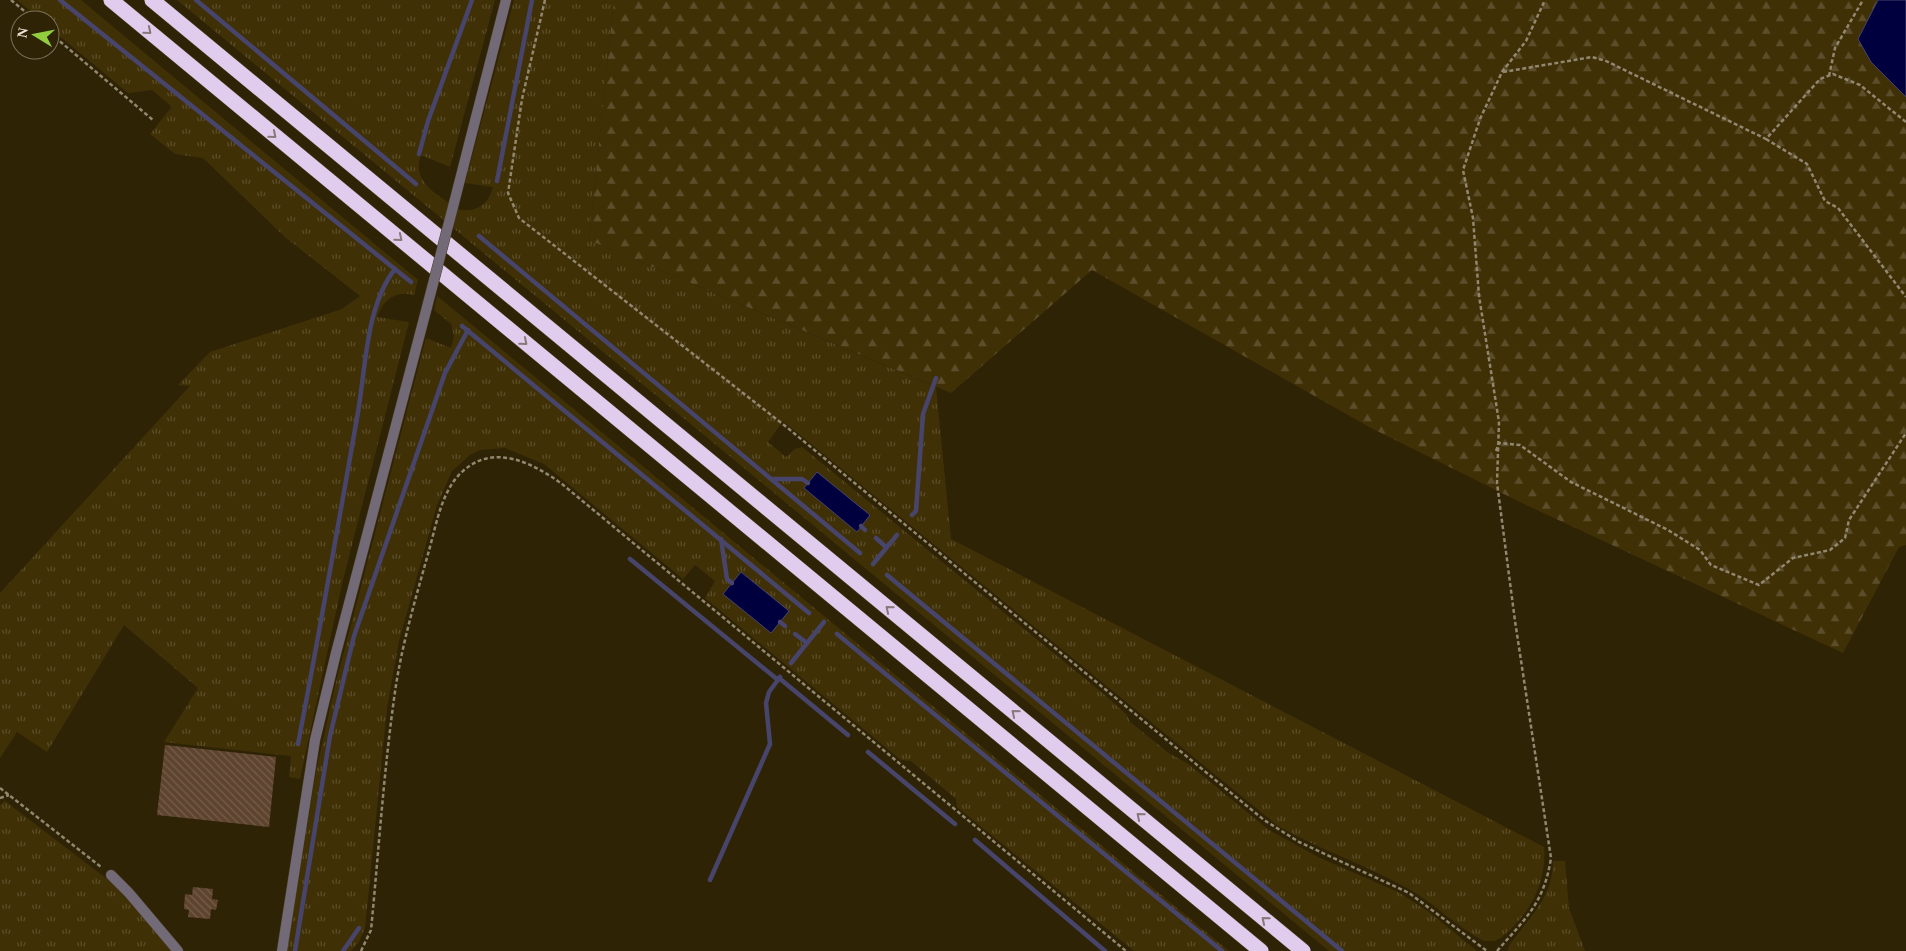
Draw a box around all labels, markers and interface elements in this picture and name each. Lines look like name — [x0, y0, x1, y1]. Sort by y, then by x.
north arrow — [10, 10, 60, 60]
one-way arrow — [142, 25, 151, 34]
text: N — [14, 27, 31, 39]
one-way arrow — [268, 129, 277, 138]
one-way arrow — [393, 232, 402, 241]
one-way arrow — [518, 336, 527, 344]
one-way arrow — [886, 606, 895, 615]
one-way arrow — [1011, 709, 1020, 718]
one-way arrow — [1137, 814, 1146, 822]
one-way arrow — [1262, 917, 1271, 926]

